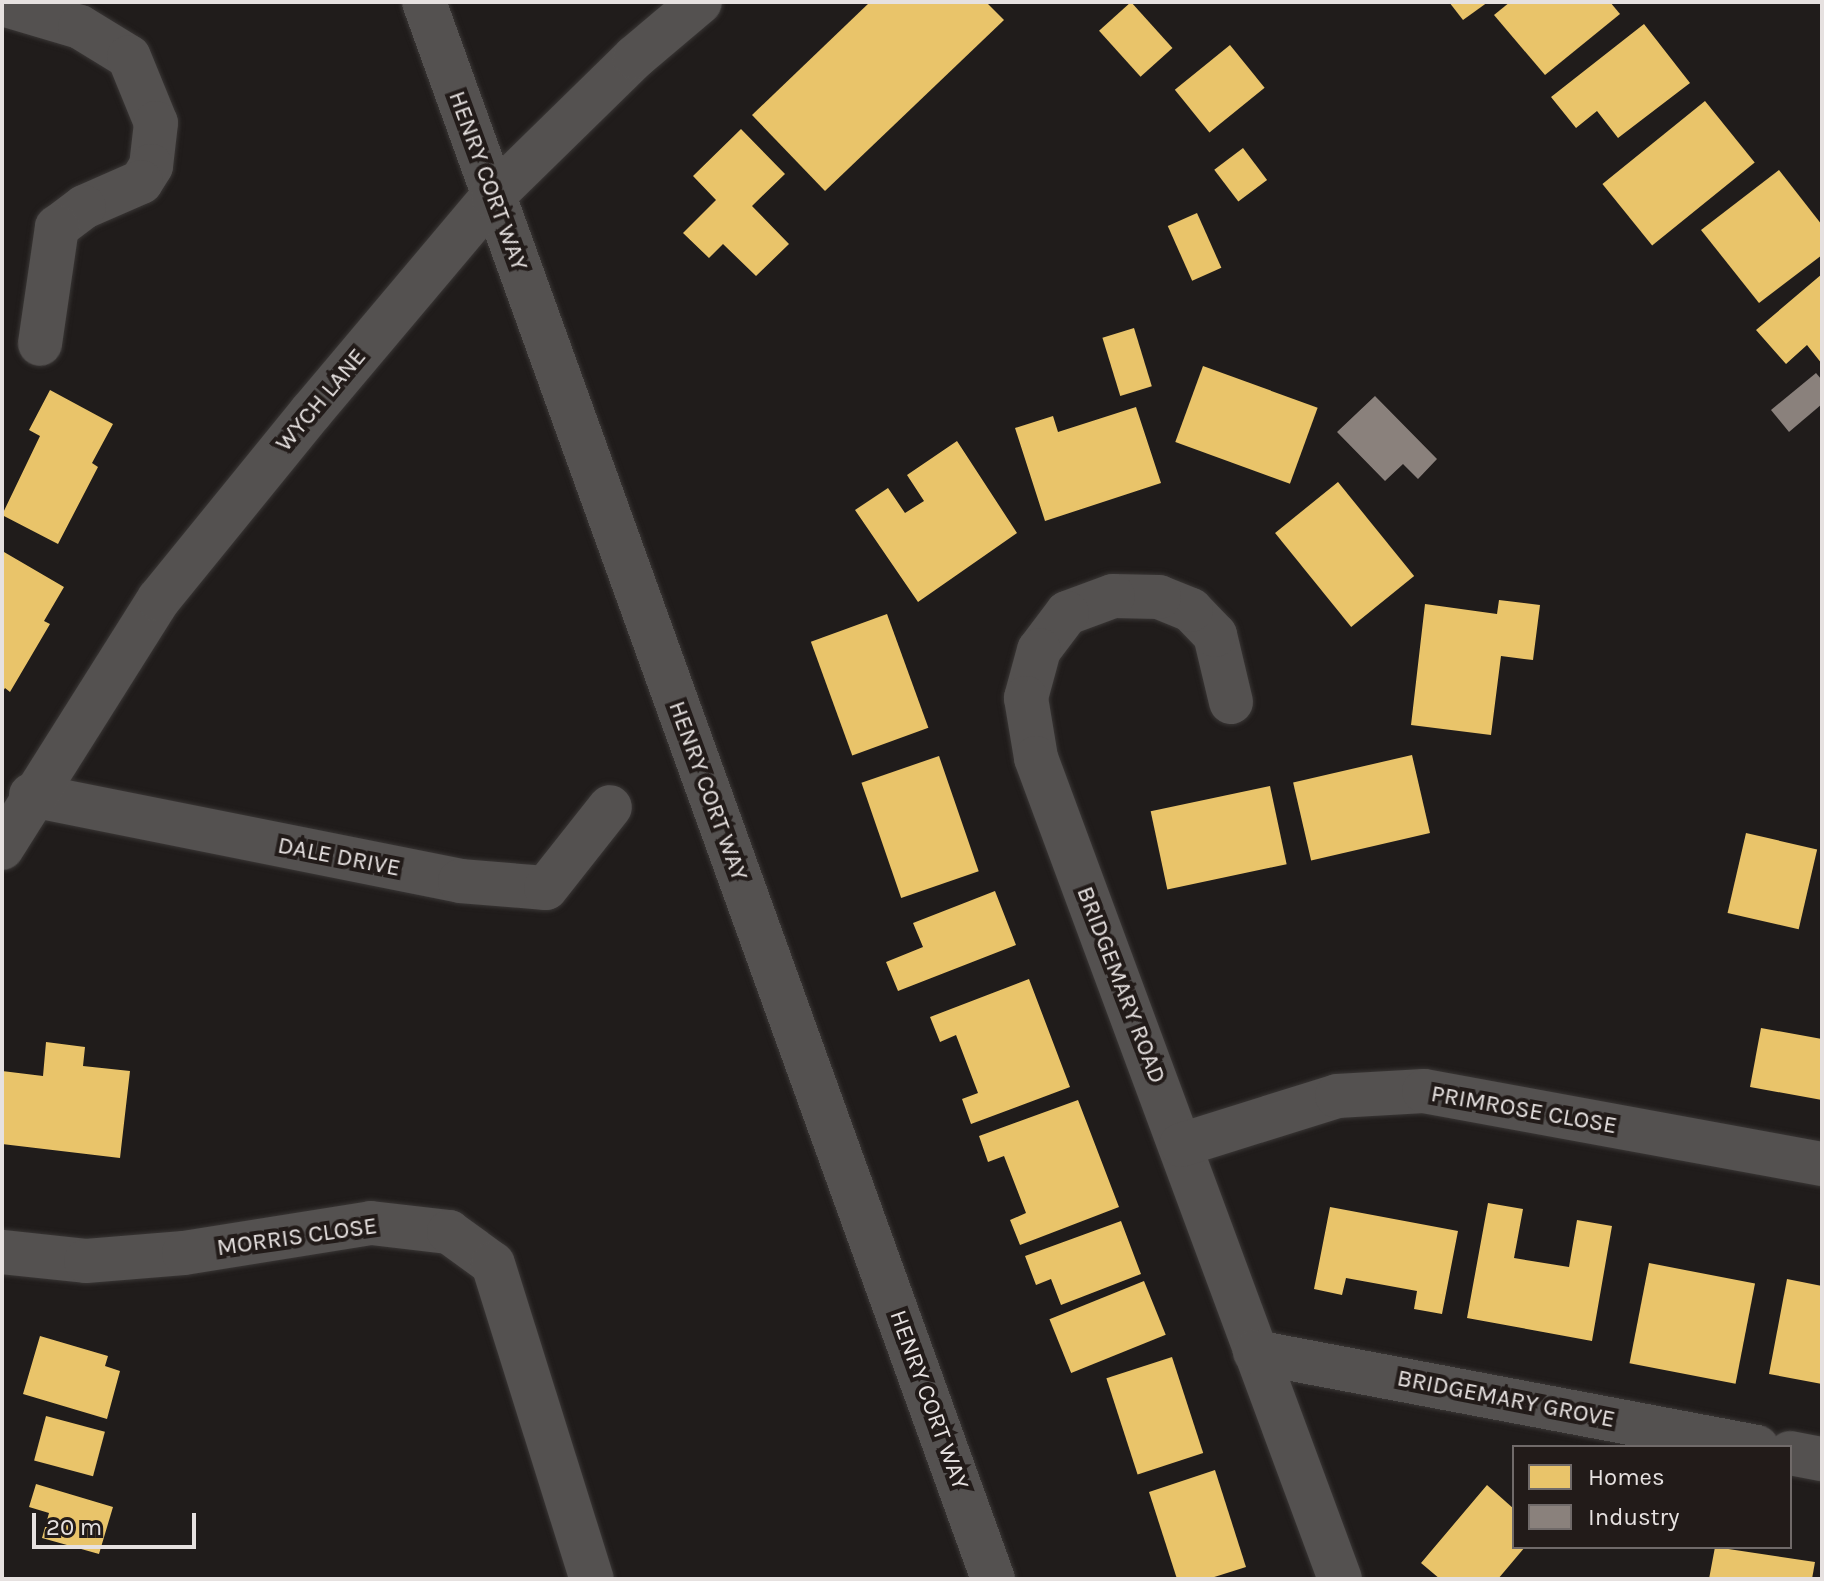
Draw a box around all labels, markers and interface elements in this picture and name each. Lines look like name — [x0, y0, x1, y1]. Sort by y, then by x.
street label: HENRY CORT WAY — [442, 87, 534, 275]
street label: WYCH LANE — [270, 343, 372, 457]
street label: HENRY CORT WAY — [662, 697, 754, 885]
street label: DALE DRIVE — [275, 831, 403, 883]
street label: BRIDGEMARY ROAD — [1070, 882, 1172, 1088]
street label: PRIMROSE CLOSE — [1429, 1079, 1619, 1141]
street label: MORRIS CLOSE — [215, 1211, 379, 1263]
street label: HENRY CORT WAY — [883, 1306, 975, 1494]
street label: BRIDGEMARY GROVE — [1395, 1364, 1617, 1434]
legend — [1512, 1445, 1792, 1549]
text: Homes — [1588, 1463, 1665, 1491]
scale bar — [36, 1497, 200, 1547]
text: Industry — [1588, 1503, 1679, 1531]
text: 20 m — [46, 1513, 102, 1541]

